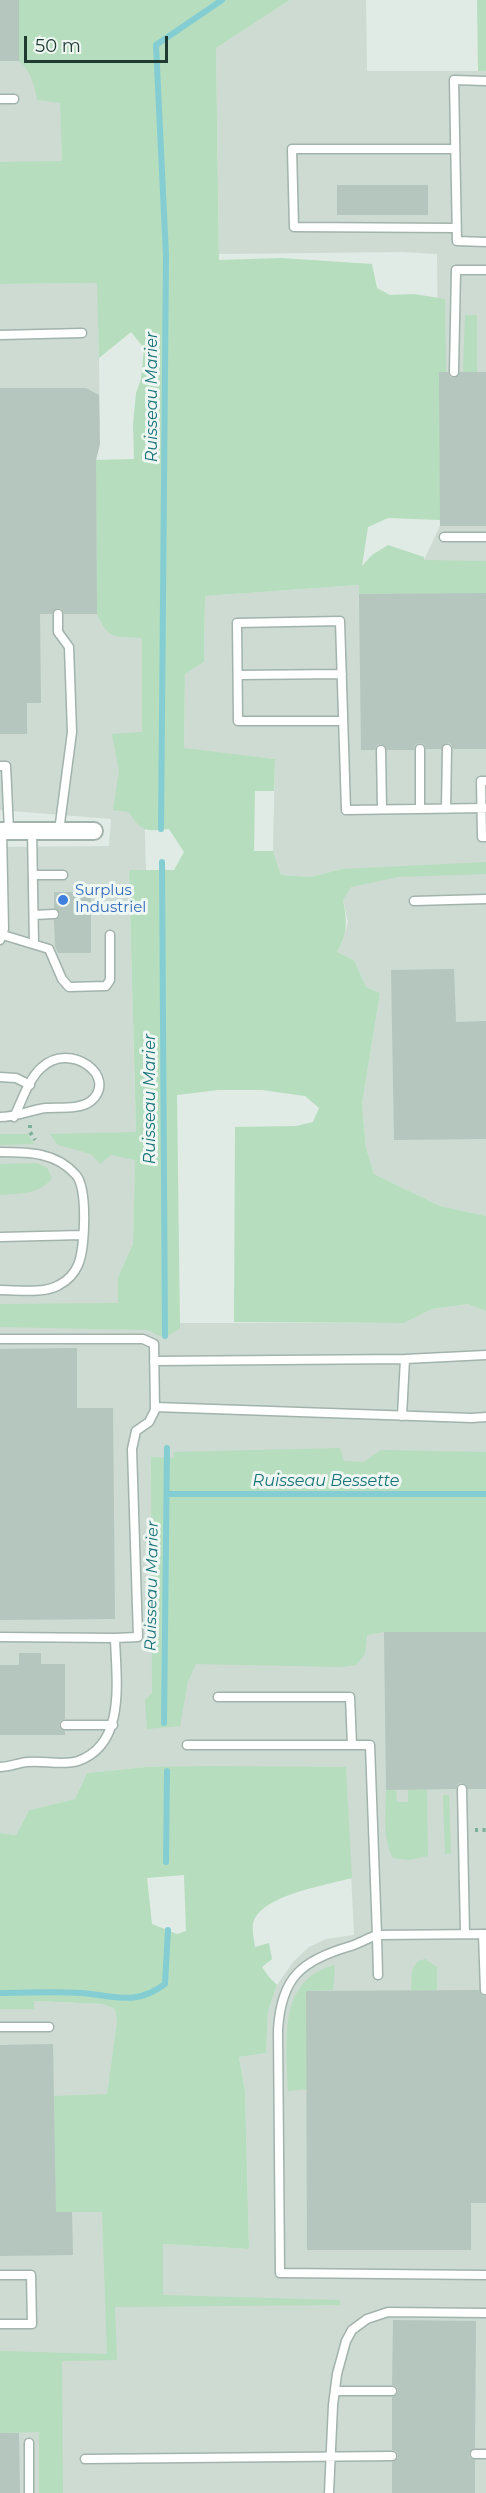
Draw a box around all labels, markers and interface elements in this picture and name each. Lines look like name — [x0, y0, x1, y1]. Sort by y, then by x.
scale bar — [27, 24, 171, 62]
text: 50 m — [35, 35, 81, 57]
water label: Ruisseau Marier — [142, 332, 162, 462]
place label: Surplus Industriel — [75, 882, 146, 917]
marker: Surplus Industriel — [56, 893, 70, 907]
water label: Ruisseau Marier — [140, 1034, 160, 1164]
water label: Ruisseau Bessette — [253, 1471, 399, 1491]
water label: Ruisseau Marier — [141, 1521, 163, 1651]

